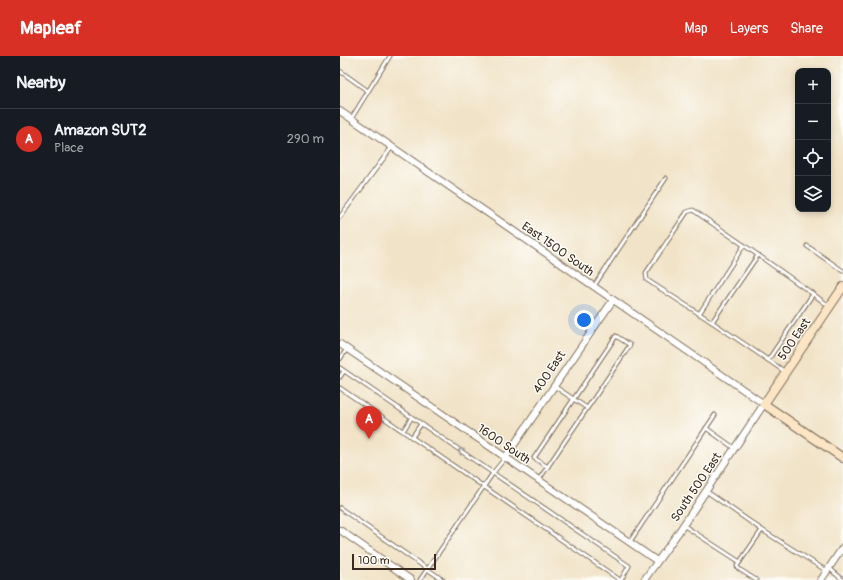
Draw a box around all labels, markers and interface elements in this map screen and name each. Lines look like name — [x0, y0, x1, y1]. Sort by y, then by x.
text: Mapleaf — [20, 16, 82, 40]
text: Map — [685, 20, 708, 37]
text: Layers — [730, 20, 768, 37]
text: Share — [790, 20, 823, 37]
map controls — [795, 68, 831, 212]
button: + — [795, 68, 831, 104]
text: Nearby — [16, 72, 65, 93]
button: − — [795, 104, 831, 140]
text: Amazon SUT2 — [54, 121, 147, 140]
text: A — [25, 131, 33, 147]
text: 290 m — [287, 131, 324, 147]
text: Place — [54, 140, 83, 156]
button: locate — [795, 140, 831, 176]
button: layers — [795, 176, 831, 212]
street label: East 1500 South — [519, 219, 597, 280]
your location — [574, 310, 594, 330]
street label: 500 East — [775, 315, 814, 363]
street label: 400 East — [530, 348, 569, 396]
pin: A — [356, 406, 382, 439]
street label: 1600 South — [474, 421, 533, 468]
one-way arrow — [458, 448, 465, 456]
street label: South 500 East — [668, 450, 725, 525]
scale bar — [352, 552, 436, 571]
text: 100 m — [358, 554, 389, 567]

